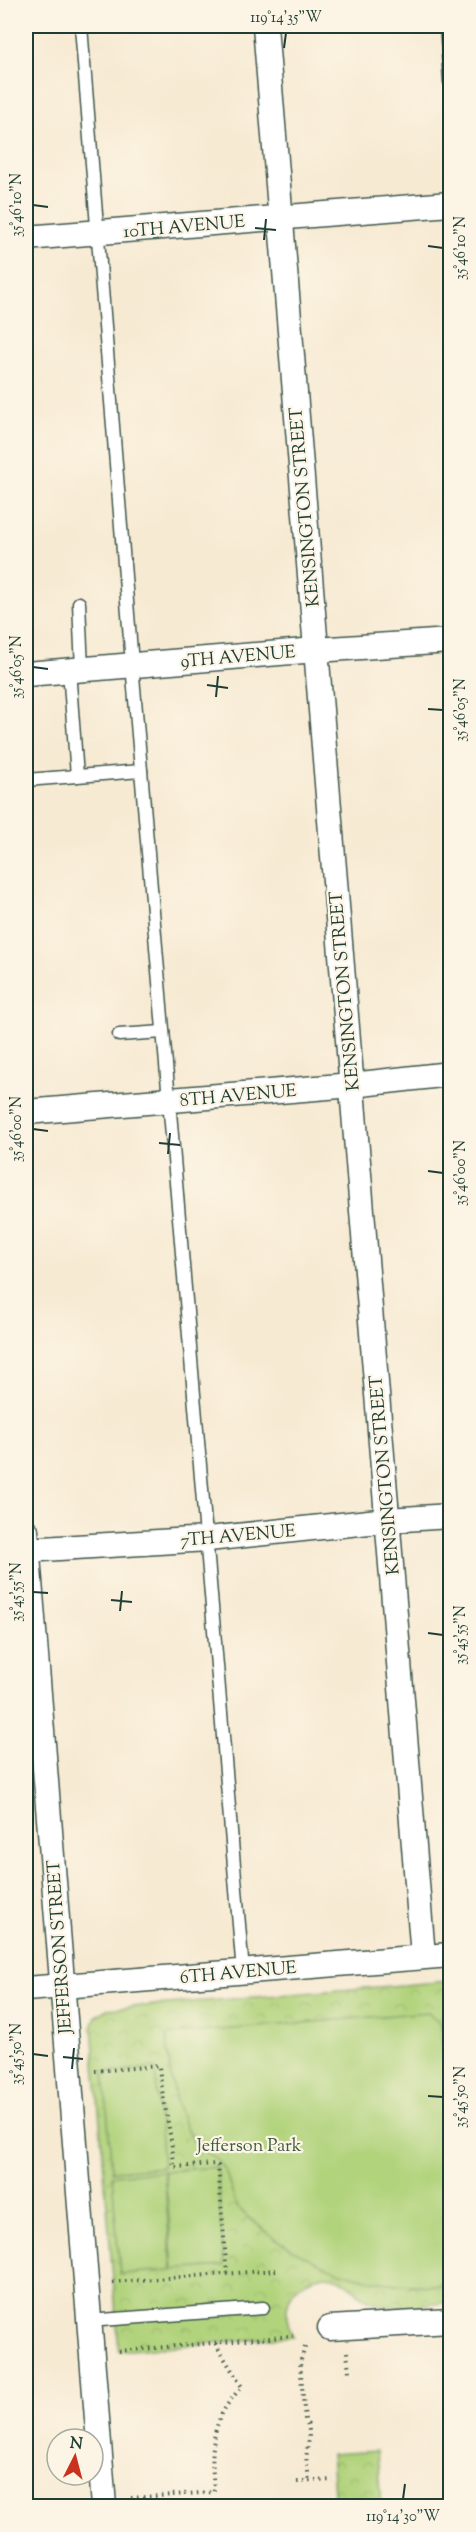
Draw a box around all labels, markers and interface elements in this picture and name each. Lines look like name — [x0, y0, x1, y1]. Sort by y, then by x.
text: 119°14'35"W — [250, 8, 322, 29]
text: 35°46'10"N — [7, 173, 28, 237]
street label: 10TH AVENUE — [122, 210, 246, 246]
text: 35°46'10"N — [451, 216, 472, 280]
street label: KENSINGTON STREET — [284, 405, 328, 608]
text: 35°46'05"N — [7, 635, 28, 699]
street label: 9TH AVENUE — [180, 640, 297, 676]
text: 35°46'05"N — [451, 678, 472, 742]
street label: KENSINGTON STREET — [324, 889, 368, 1092]
street label: 8TH AVENUE — [179, 1079, 298, 1115]
text: 35°46'00"N — [7, 1096, 28, 1162]
text: 35°46'00"N — [451, 1140, 472, 1206]
street label: KENSINGTON STREET — [364, 1373, 408, 1576]
street label: 7TH AVENUE — [179, 1519, 297, 1555]
text: 35°45'55"N — [7, 1562, 28, 1622]
text: 35°45'55"N — [451, 1605, 472, 1665]
street label: JEFFERSON STREET — [42, 1859, 80, 2036]
street label: 6TH AVENUE — [179, 1956, 298, 1992]
text: 35°45'50"N — [7, 2023, 28, 2085]
text: 35°45'50"N — [451, 2066, 472, 2128]
park label: Jefferson Park — [195, 2134, 302, 2160]
north arrow — [45, 2427, 105, 2487]
text: N — [69, 2432, 84, 2457]
text: 119°14'30"W — [366, 2507, 440, 2528]

